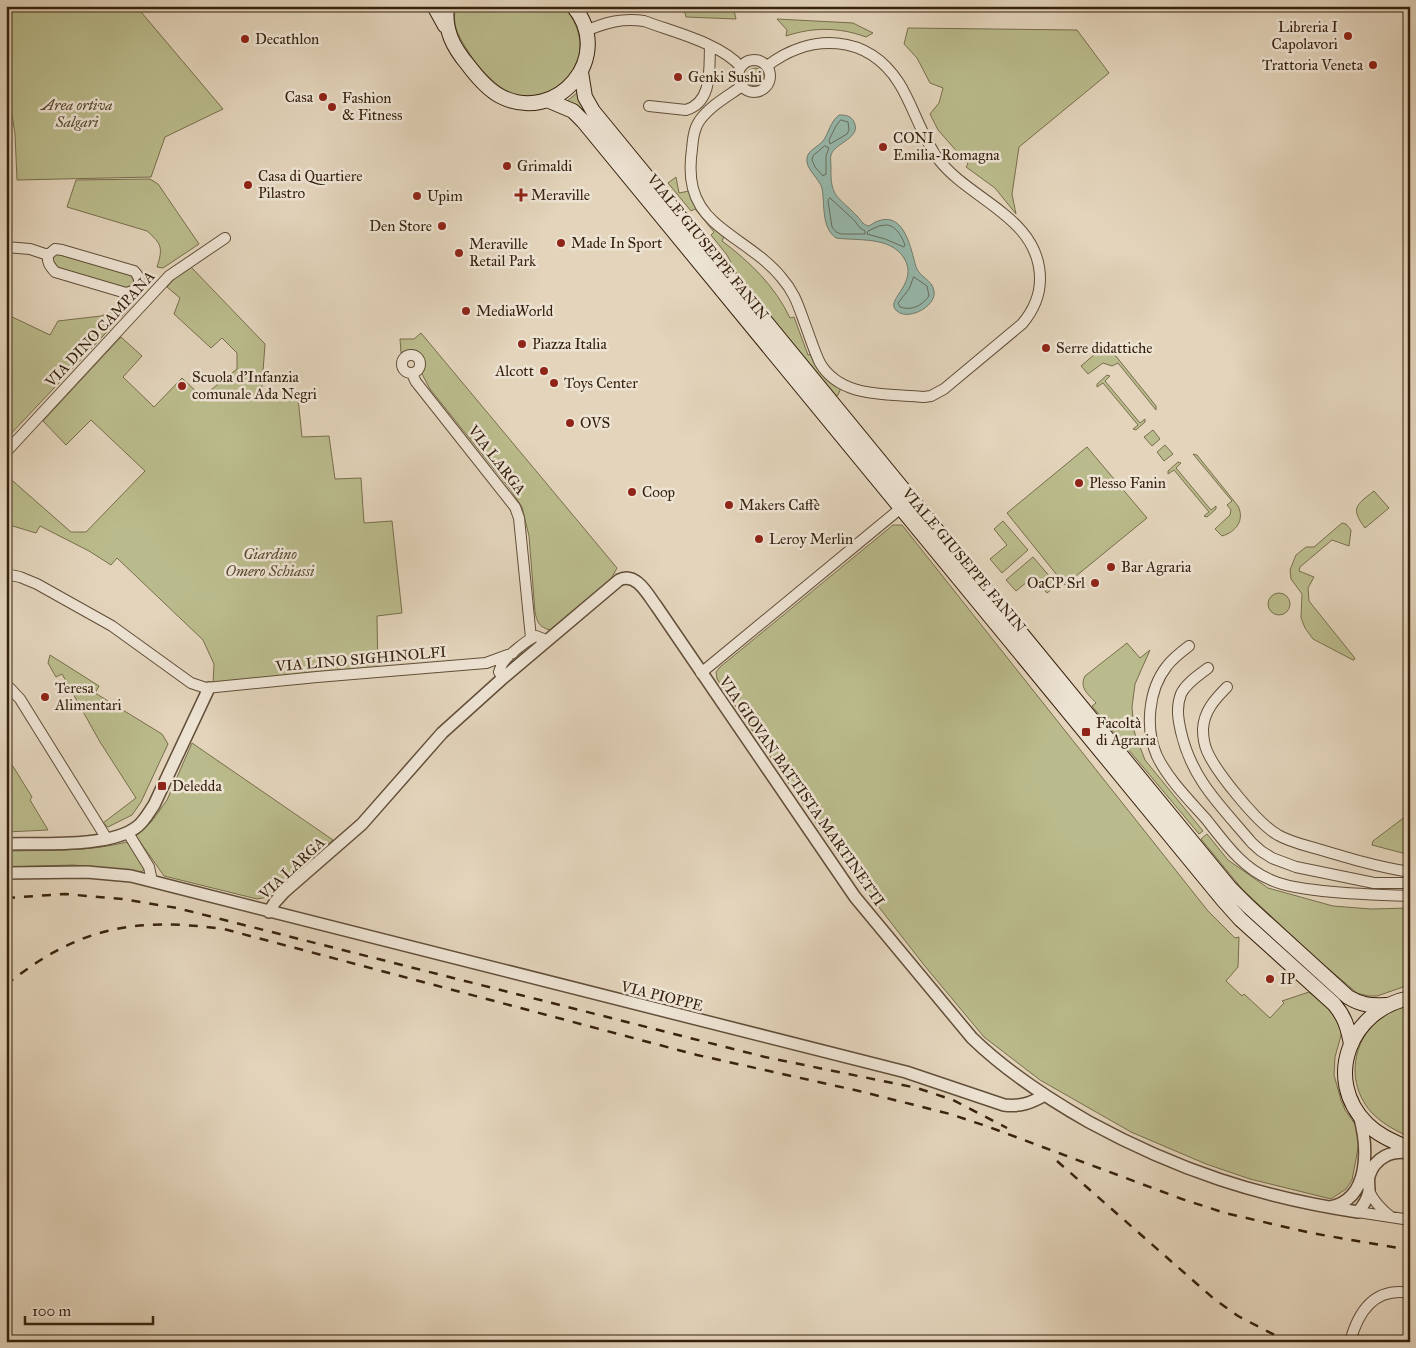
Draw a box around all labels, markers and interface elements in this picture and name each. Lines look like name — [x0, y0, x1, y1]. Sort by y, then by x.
place label: Libreria I Capolavori — [1272, 18, 1338, 53]
place label: Decathlon — [255, 30, 319, 48]
marker: Libreria I Capolavori — [1342, 30, 1354, 42]
marker: Decathlon — [239, 33, 251, 45]
place label: Trattoria Veneta — [1262, 56, 1364, 74]
marker: Trattoria Veneta — [1367, 59, 1379, 71]
place label: Genki Sushi — [688, 68, 762, 86]
marker: Genki Sushi — [672, 71, 684, 83]
place label: Casa — [285, 88, 314, 106]
place label: Fashion & Fitness — [342, 89, 402, 124]
marker: Casa — [317, 91, 329, 103]
park label: Area ortiva Salgari — [40, 96, 112, 131]
marker: Fashion & Fitness — [326, 101, 338, 113]
place label: CONI Emilia-Romagna — [893, 129, 1000, 164]
marker: CONI Emilia-Romagna — [877, 141, 889, 153]
place label: Grimaldi — [517, 157, 572, 175]
marker: Grimaldi — [501, 160, 513, 172]
place label: Casa di Quartiere Pilastro — [258, 167, 362, 202]
street label: VIALE GIUSEPPE FANIN — [643, 170, 773, 324]
marker: Casa di Quartiere Pilastro — [242, 179, 254, 191]
place label: Meraville — [531, 186, 590, 204]
place label: Upim — [427, 187, 463, 205]
marker: Meraville — [515, 189, 527, 201]
marker: Upim — [411, 190, 423, 202]
place label: Den Store — [369, 217, 432, 235]
marker: Den Store — [436, 220, 448, 232]
place label: Made In Sport — [571, 234, 663, 252]
place label: Meraville Retail Park — [469, 235, 536, 270]
marker: Made In Sport — [555, 237, 567, 249]
marker: Meraville Retail Park — [453, 247, 465, 259]
street label: VIA DINO CAMPANA — [41, 267, 159, 392]
place label: MediaWorld — [476, 302, 554, 320]
marker: MediaWorld — [460, 305, 472, 317]
place label: Piazza Italia — [532, 335, 607, 353]
marker: Piazza Italia — [516, 338, 528, 350]
place label: Serre didattiche — [1056, 339, 1153, 357]
marker: Serre didattiche — [1040, 342, 1052, 354]
place label: Alcott — [494, 362, 535, 380]
marker: Alcott — [538, 365, 550, 377]
place label: Scuola d'Infanzia comunale Ada Negri — [192, 368, 317, 403]
place label: Toys Center — [564, 374, 638, 392]
marker: Toys Center — [548, 377, 560, 389]
marker: Scuola d'Infanzia comunale Ada Negri — [176, 380, 188, 392]
place label: OVS — [580, 414, 610, 432]
marker: OVS — [564, 417, 576, 429]
street label: VIA LARGA — [464, 421, 530, 498]
place label: Plesso Fanin — [1089, 474, 1166, 492]
marker: Plesso Fanin — [1073, 477, 1085, 489]
place label: Coop — [642, 483, 675, 501]
street label: VIALE GIUSEPPE FANIN — [898, 483, 1030, 636]
marker: Coop — [626, 486, 638, 498]
place label: Makers Caffè — [739, 496, 820, 514]
marker: Makers Caffè — [723, 499, 735, 511]
place label: Leroy Merlin — [769, 530, 853, 548]
marker: Leroy Merlin — [753, 533, 765, 545]
park label: Giardino Omero Schiassi — [226, 545, 315, 580]
place label: Bar Agraria — [1121, 558, 1192, 576]
marker: Bar Agraria — [1105, 561, 1117, 573]
place label: OaCP Srl — [1027, 574, 1086, 592]
marker: OaCP Srl — [1089, 577, 1101, 589]
street label: VIA LINO SIGHINOLFI — [274, 643, 447, 676]
street label: VIA GIOVAN BATTISTA MARTINETTI — [715, 672, 889, 909]
place label: Teresa Alimentari — [54, 679, 122, 714]
marker: Teresa Alimentari — [39, 691, 51, 703]
place label: Facoltà di Agraria — [1096, 714, 1157, 749]
marker: Facoltà di Agraria — [1080, 726, 1092, 738]
place label: Deledda — [172, 777, 222, 795]
marker: Deledda — [156, 780, 168, 792]
street label: VIA LARGA — [255, 833, 329, 904]
place label: IP — [1280, 970, 1295, 988]
marker: IP — [1264, 973, 1276, 985]
street label: VIA PIOPPE — [618, 977, 705, 1015]
scale bar — [25, 1293, 152, 1325]
text: 100 m — [32, 1302, 72, 1320]

